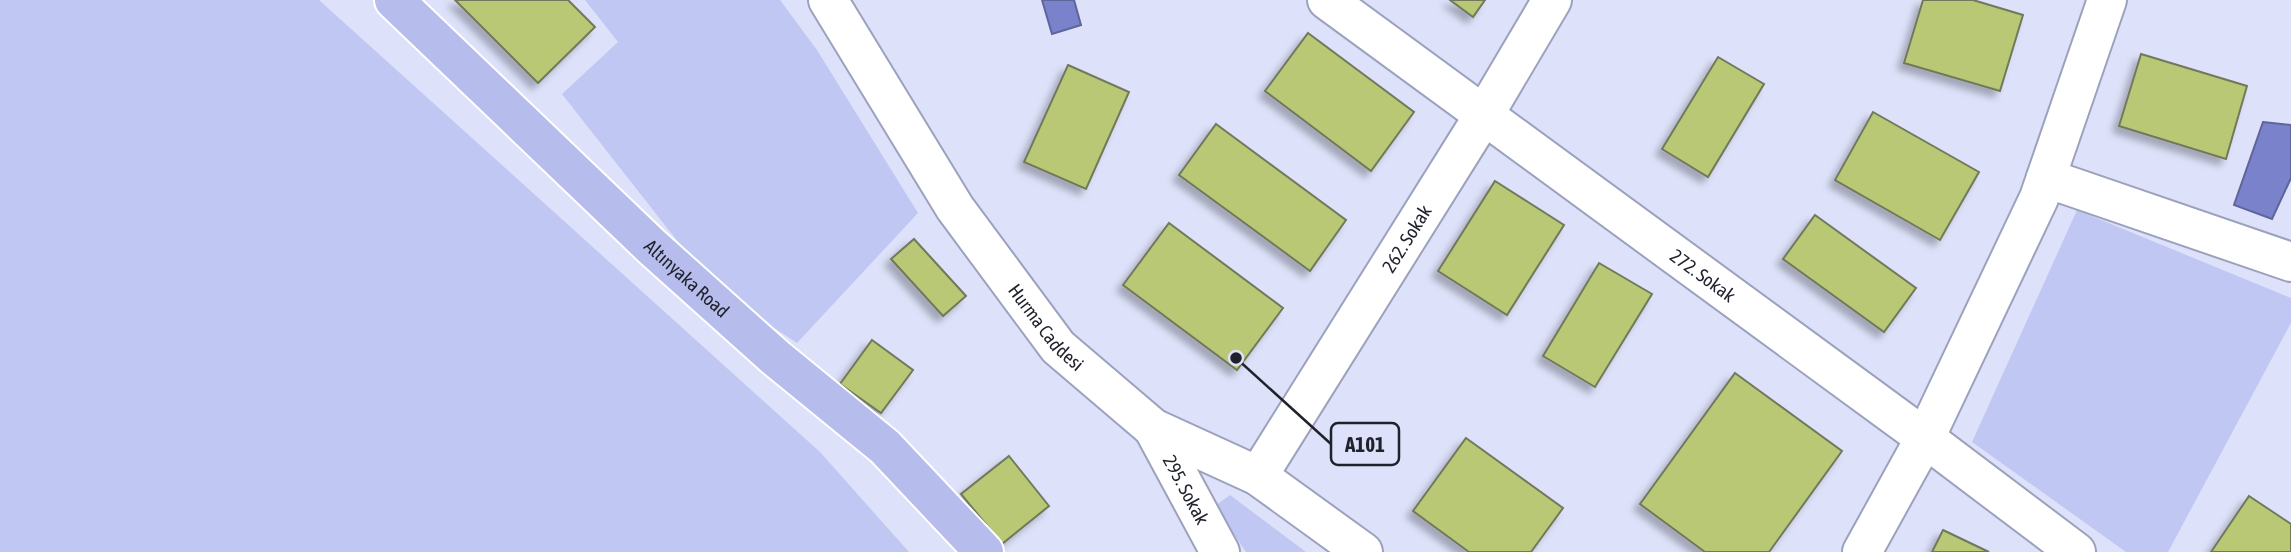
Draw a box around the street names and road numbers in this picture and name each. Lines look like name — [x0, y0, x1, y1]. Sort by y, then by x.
street label: 262. Sokak — [1377, 200, 1436, 276]
street label: Altınyaka Road — [640, 235, 734, 322]
street label: 272. Sokak — [1666, 244, 1740, 307]
street label: Hurma Caddesi — [1004, 280, 1088, 375]
street label: 295. Sokak — [1159, 451, 1214, 529]

